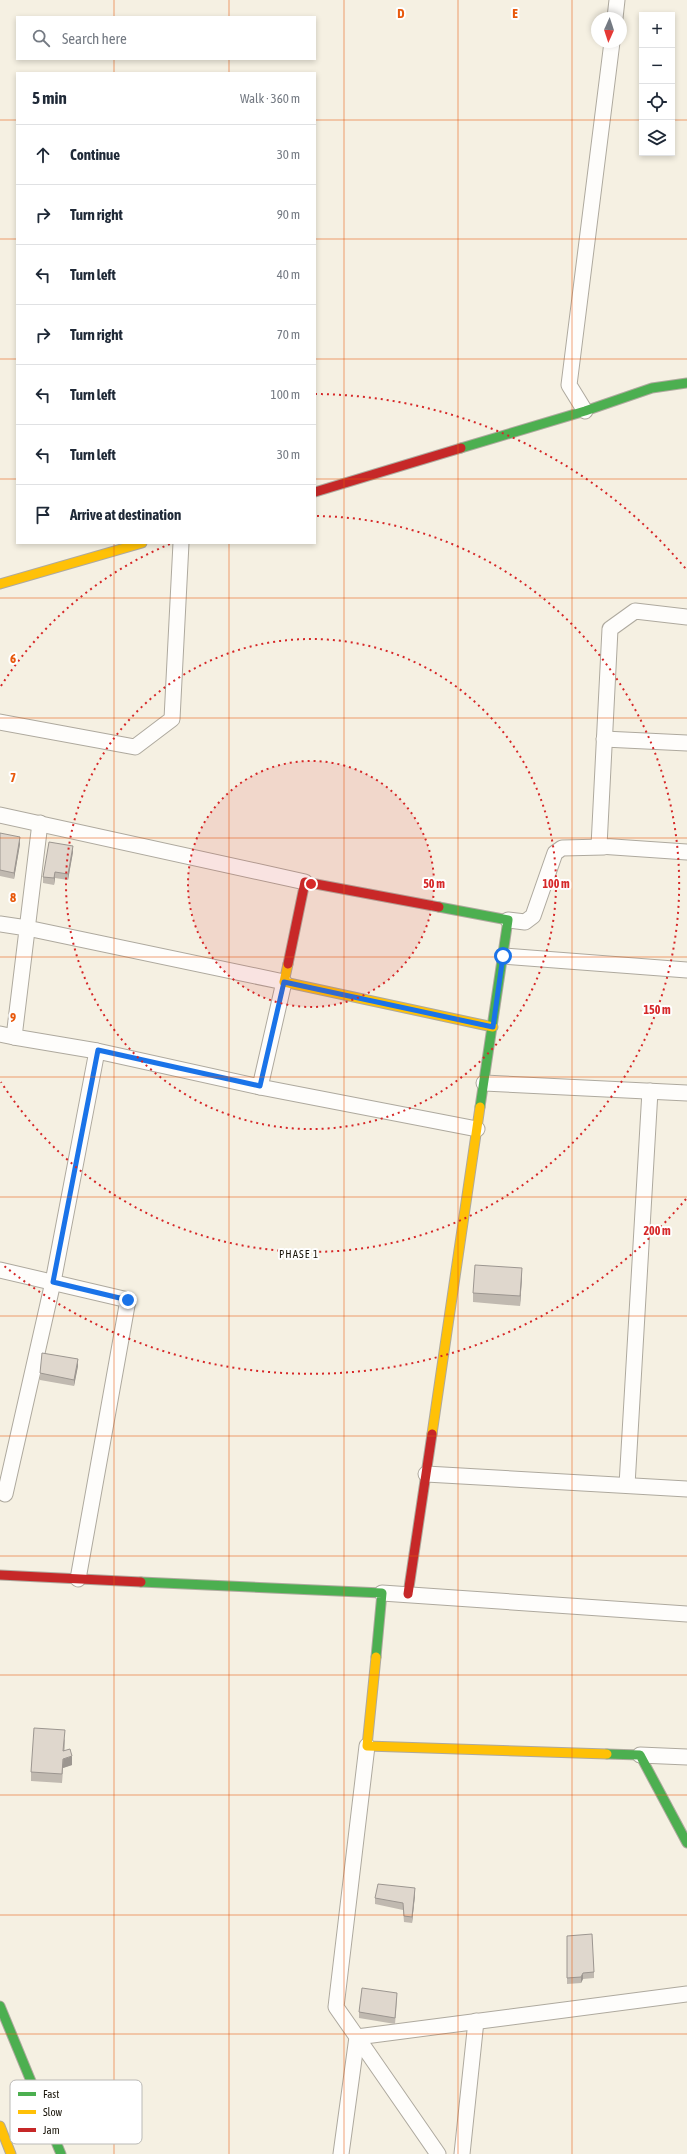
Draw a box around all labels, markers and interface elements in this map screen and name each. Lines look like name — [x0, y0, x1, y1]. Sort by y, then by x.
text: D — [397, 6, 405, 21]
text: E — [512, 6, 518, 21]
north arrow — [591, 12, 627, 48]
map controls — [639, 12, 675, 156]
button: + — [639, 12, 675, 48]
search box — [16, 16, 316, 60]
icon: search — [30, 27, 52, 49]
text: Search here — [62, 30, 127, 47]
button: − — [639, 48, 675, 84]
button: locate — [639, 84, 675, 120]
text: 5 min — [32, 88, 67, 108]
text: Walk · 360 m — [240, 91, 300, 106]
button: layers — [639, 120, 675, 156]
icon: ahead — [32, 144, 54, 166]
text: Continue — [70, 146, 120, 163]
text: 30 m — [277, 147, 300, 162]
icon: right — [32, 204, 54, 226]
text: Turn right — [70, 206, 123, 223]
text: 90 m — [277, 207, 300, 222]
icon: left — [32, 264, 54, 286]
text: Turn left — [70, 266, 116, 283]
text: 40 m — [277, 267, 300, 282]
icon: right — [32, 324, 54, 346]
text: Turn right — [70, 326, 123, 343]
text: 70 m — [277, 327, 300, 342]
icon: left — [32, 384, 54, 406]
text: Turn left — [70, 386, 116, 403]
text: 100 m — [271, 387, 300, 402]
icon: left — [32, 444, 54, 466]
text: Turn left — [70, 446, 116, 463]
text: 30 m — [277, 447, 300, 462]
icon: arrive — [32, 504, 54, 526]
text: Arrive at destination — [70, 506, 181, 523]
text: 6 — [10, 651, 16, 666]
text: 7 — [10, 770, 16, 785]
centre of rings — [304, 877, 318, 891]
text: 50 m — [423, 877, 445, 891]
text: 100 m — [542, 877, 570, 891]
text: 8 — [10, 890, 16, 905]
route start — [494, 947, 512, 965]
text: 150 m — [643, 1003, 671, 1017]
text: 9 — [10, 1010, 16, 1025]
text: 200 m — [643, 1224, 671, 1238]
district label: PHASE 1 — [279, 1248, 319, 1260]
route end — [119, 1291, 137, 1309]
legend — [10, 2080, 142, 2144]
text: Fast — [43, 2088, 59, 2100]
text: Slow — [43, 2106, 62, 2118]
text: Jam — [43, 2124, 60, 2136]

